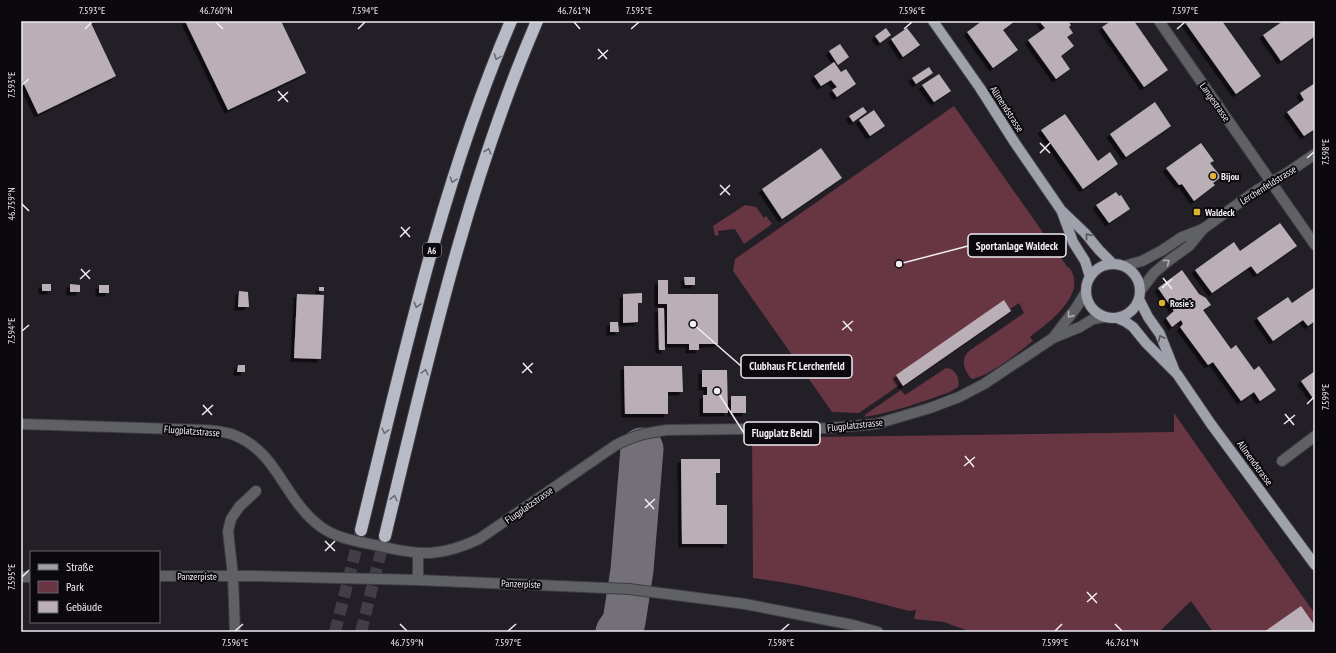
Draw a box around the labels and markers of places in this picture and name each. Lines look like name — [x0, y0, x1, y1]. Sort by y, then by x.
place label: Bijou — [1221, 170, 1240, 183]
marker: Bijou — [1208, 171, 1218, 181]
place label: Waldeck — [1204, 206, 1236, 219]
marker: Waldeck — [1192, 207, 1202, 217]
callout: Sportanlage Waldeck — [968, 234, 1066, 257]
place label: Rosie's — [1170, 297, 1194, 310]
marker: Rosie's — [1157, 298, 1167, 308]
callout: Clubhaus FC Lerchenfeld — [741, 355, 852, 378]
callout: Flugplatz Beizli — [744, 422, 820, 445]

